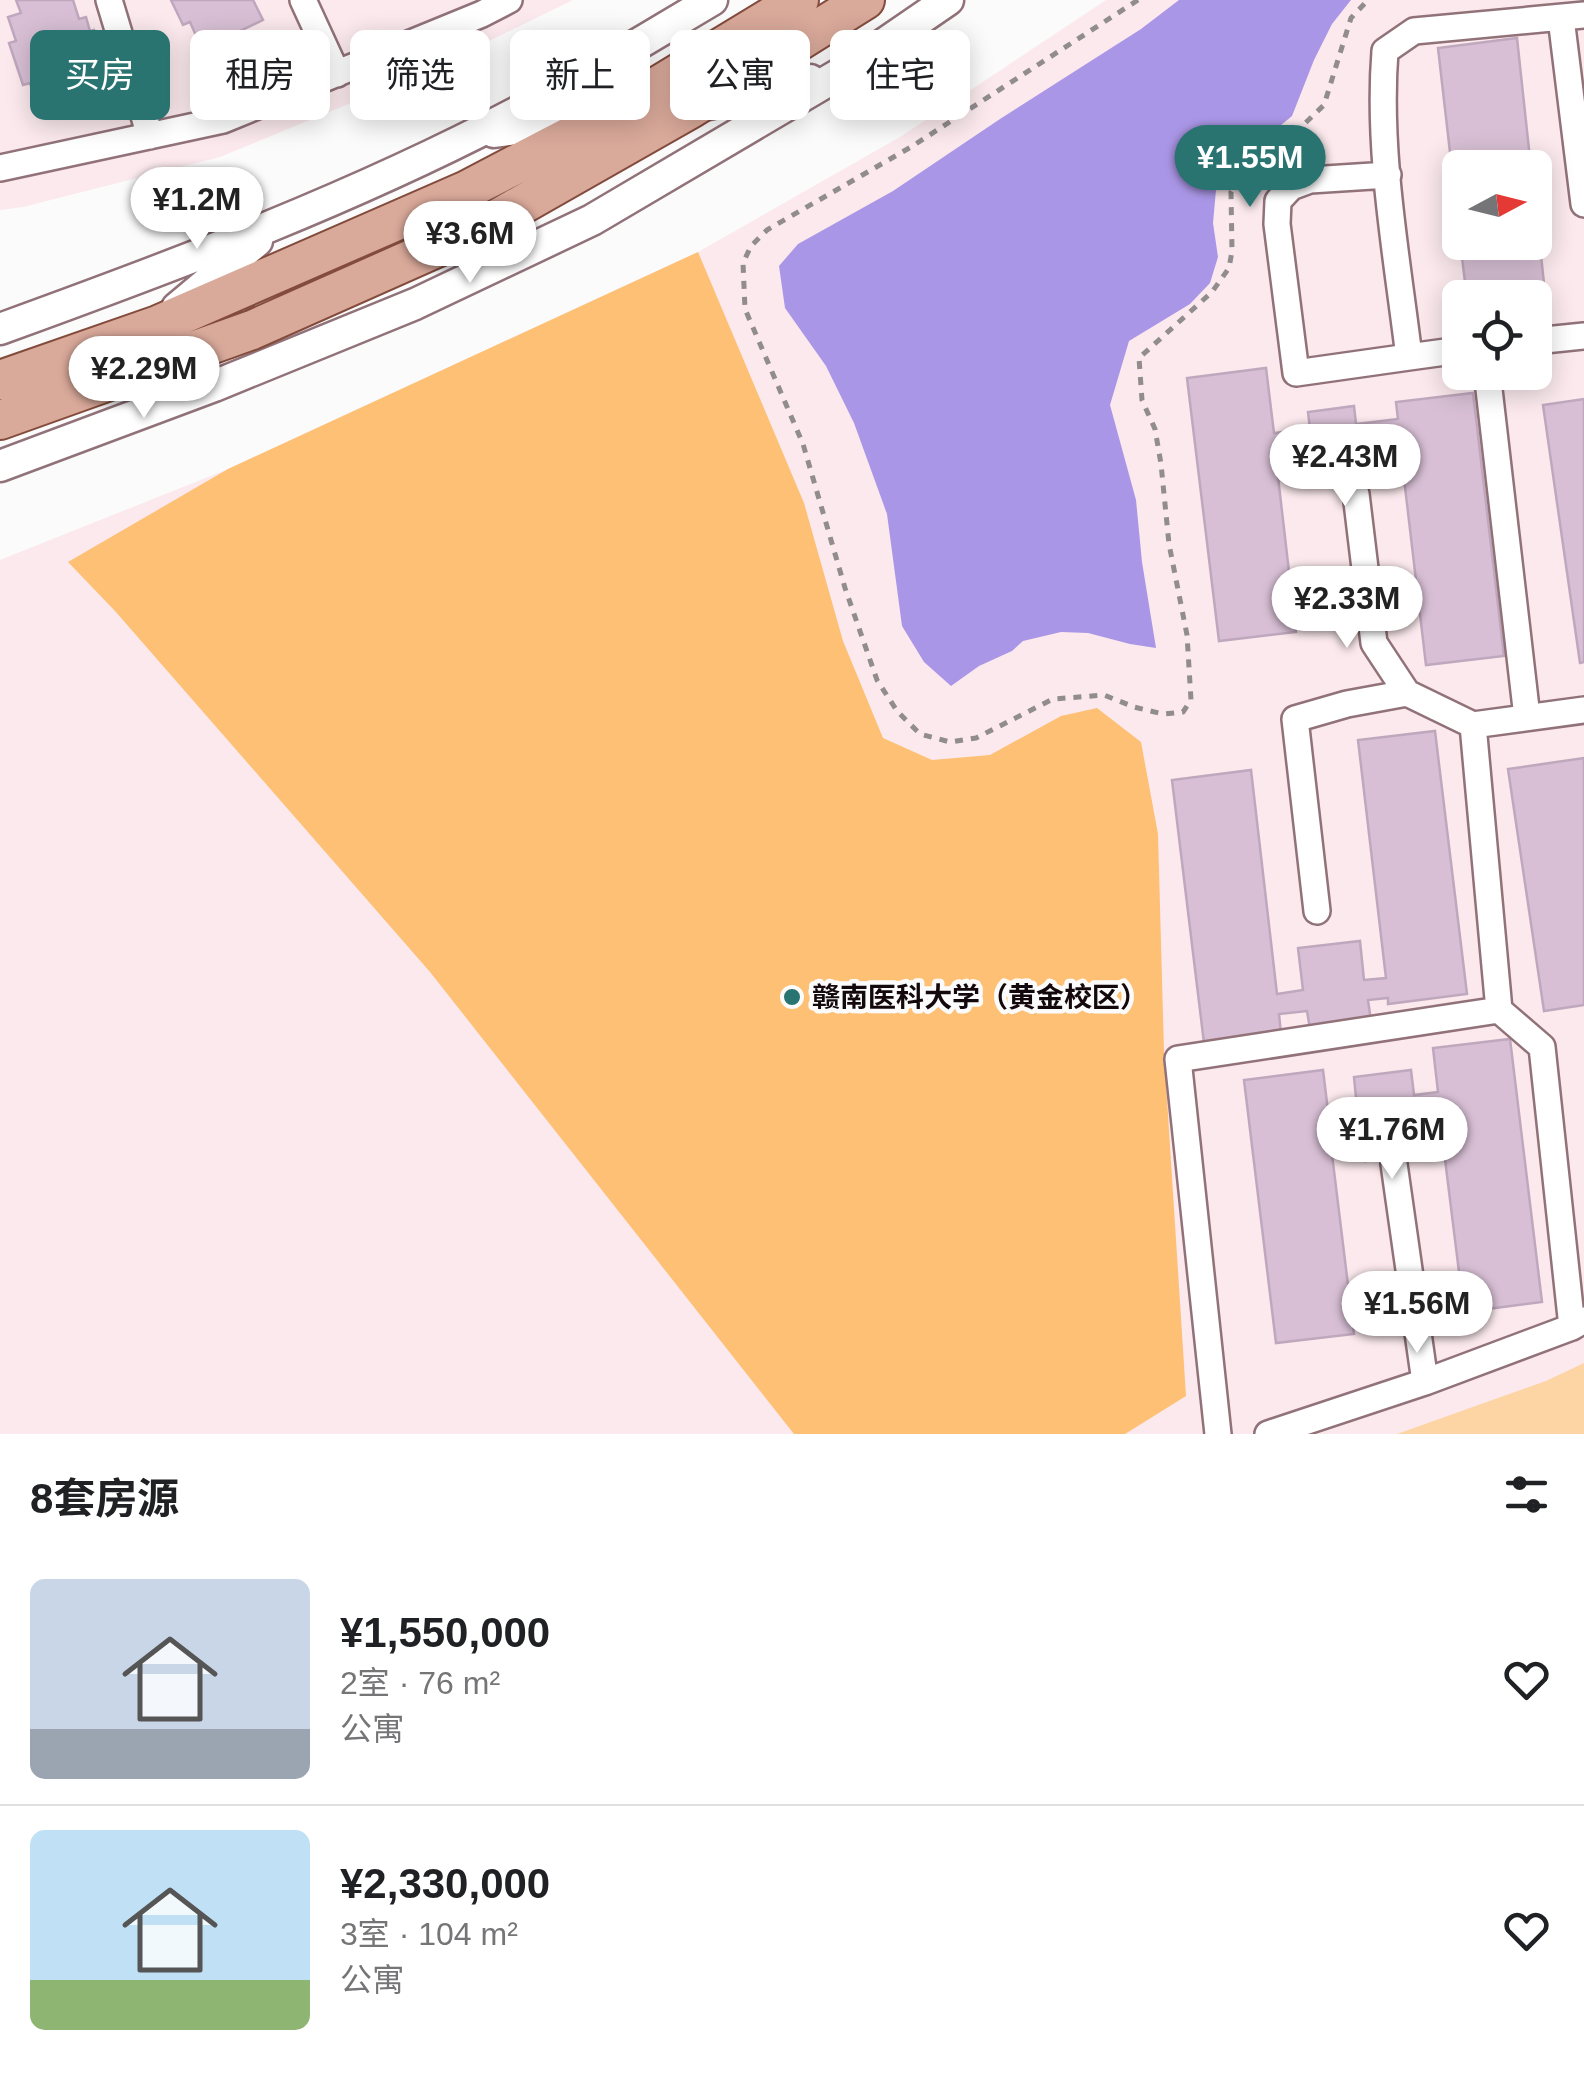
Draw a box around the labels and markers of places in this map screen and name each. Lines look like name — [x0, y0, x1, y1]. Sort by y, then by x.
pin: ¥1.55M — [1169, 125, 1331, 210]
pin: ¥1.2M — [127, 167, 267, 252]
pin: ¥3.6M — [400, 201, 540, 286]
pin: ¥2.29M — [63, 336, 225, 421]
pin: ¥2.43M — [1264, 424, 1426, 509]
pin: ¥2.33M — [1266, 566, 1428, 651]
place label: 赣南医科大学（黄金校区） — [812, 982, 1148, 1013]
marker: 赣南医科大学（黄金校区） — [781, 986, 803, 1008]
pin: ¥1.76M — [1311, 1097, 1473, 1182]
pin: ¥1.56M — [1336, 1271, 1498, 1356]

